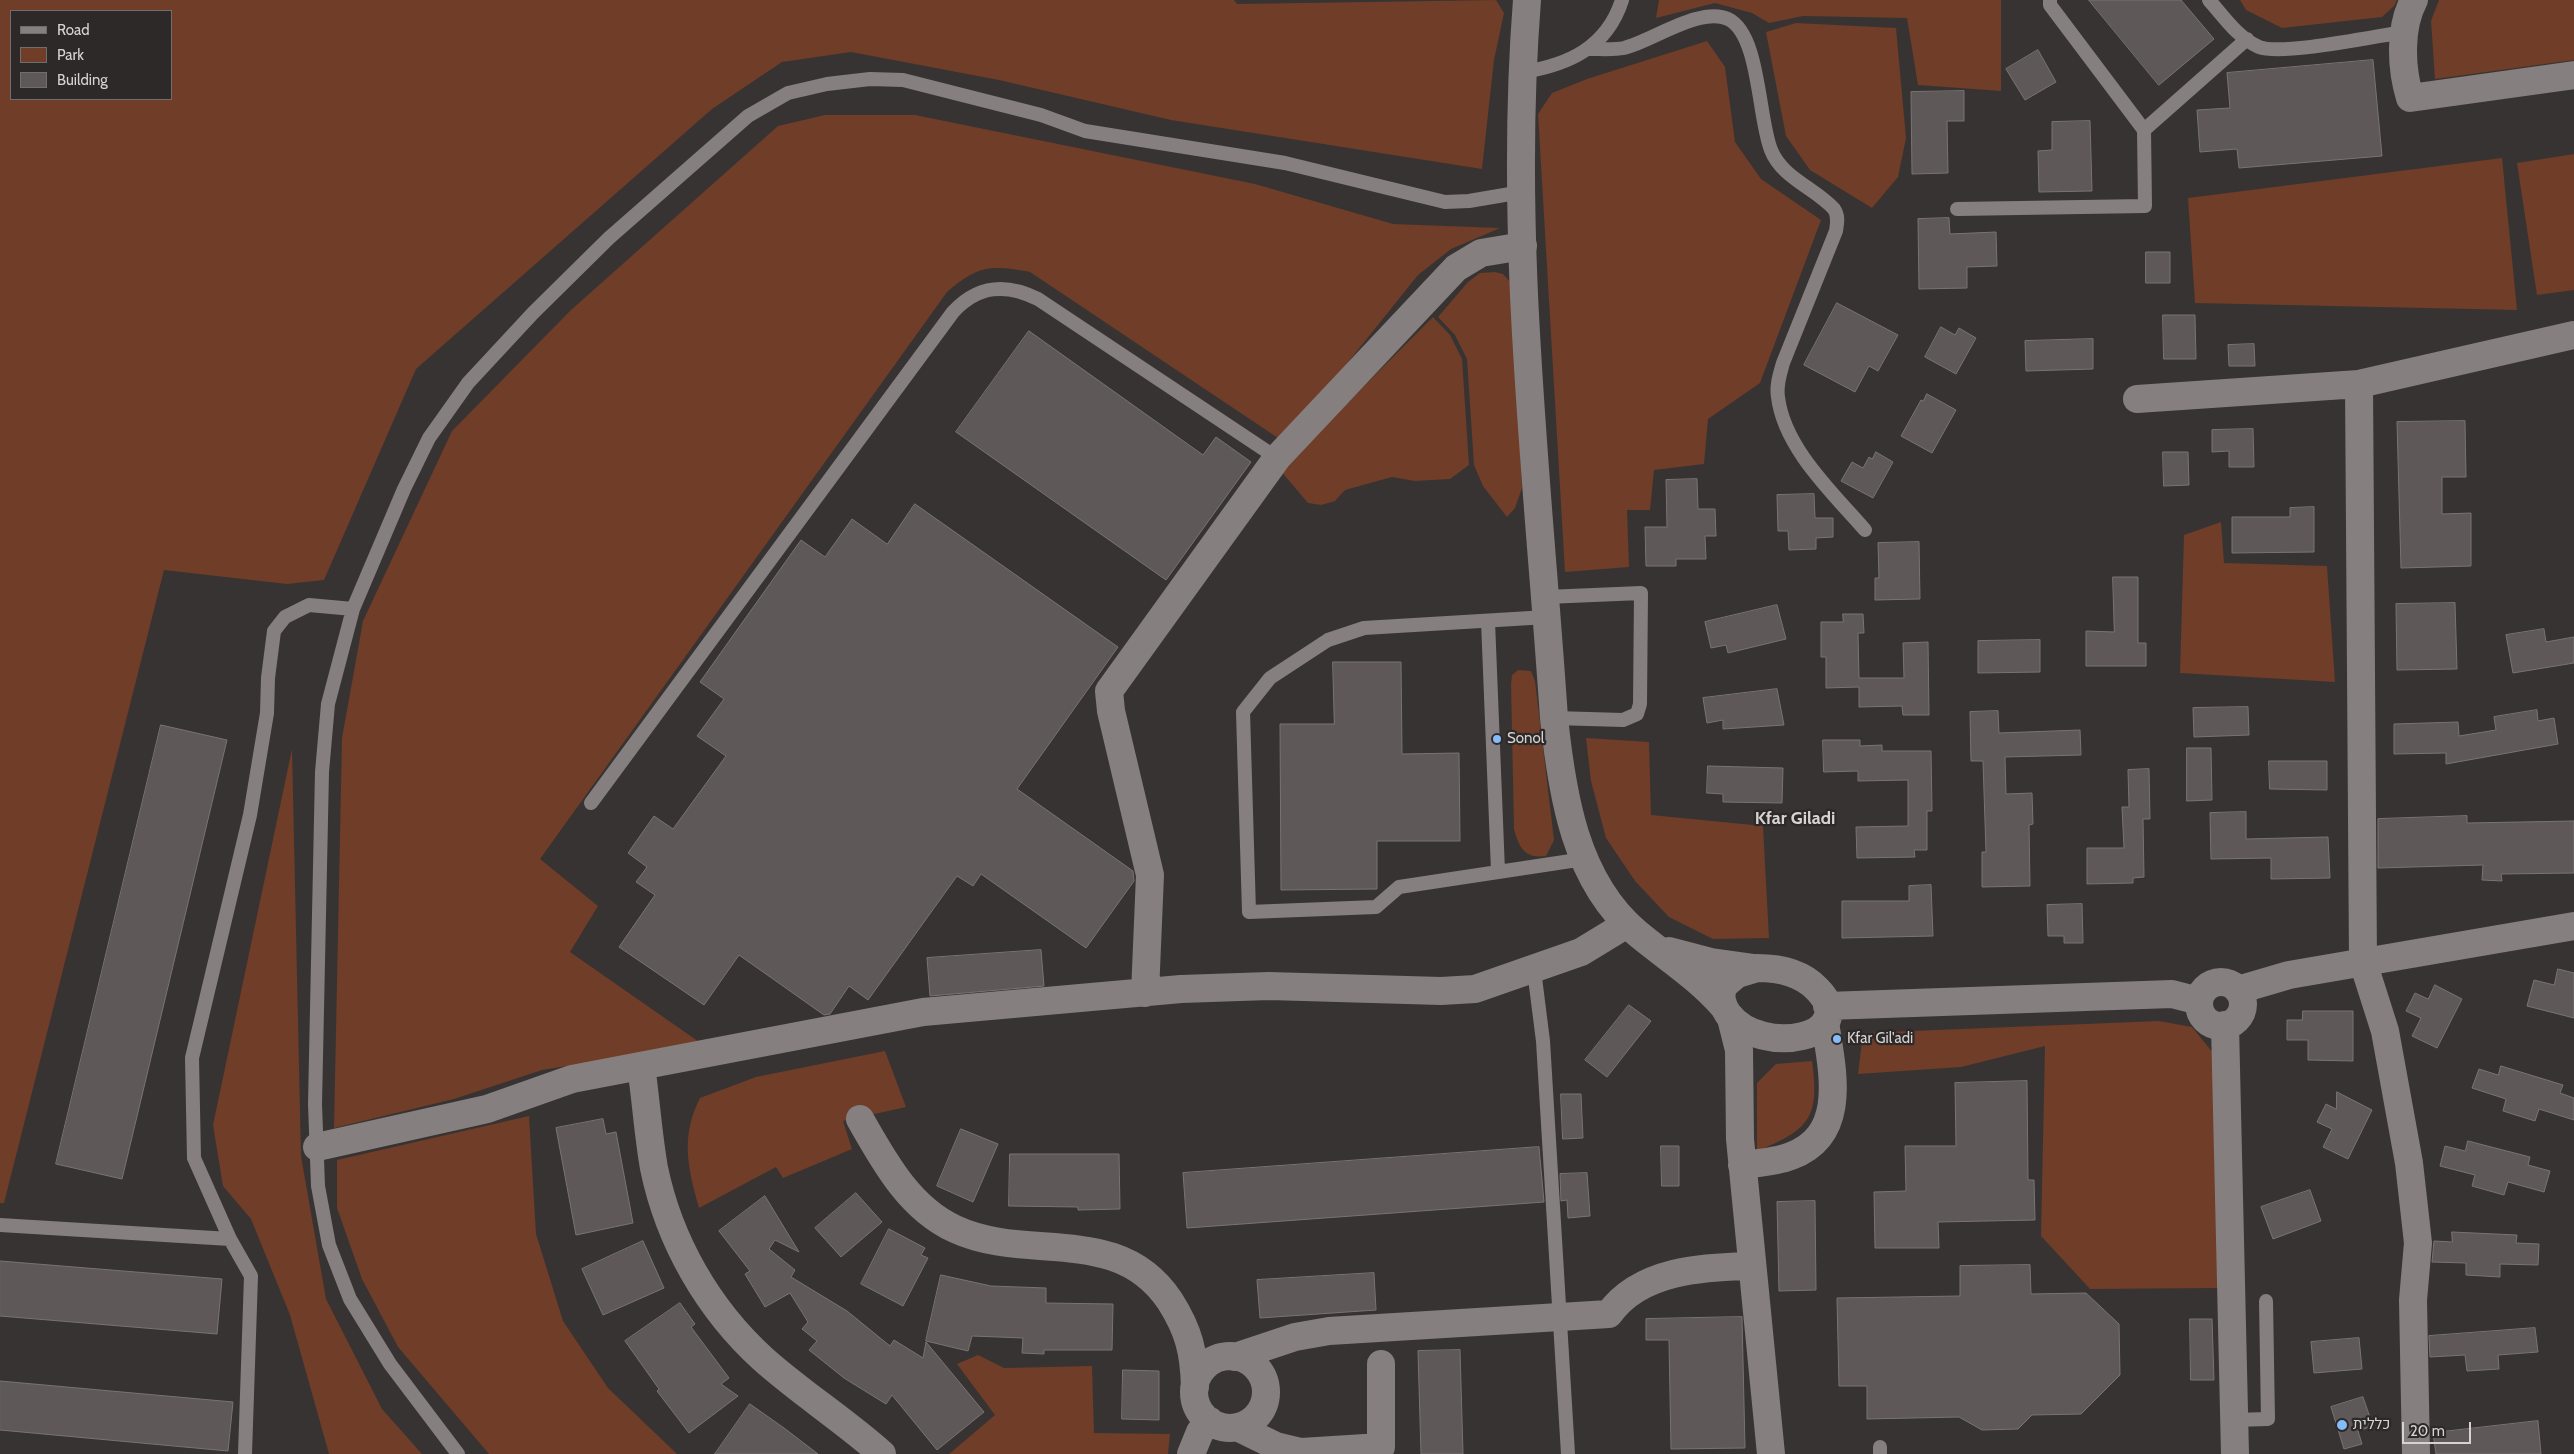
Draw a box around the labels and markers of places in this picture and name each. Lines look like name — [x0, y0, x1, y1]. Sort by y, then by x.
place label: Sonol — [1507, 730, 1544, 748]
marker: Sonol — [1491, 733, 1503, 745]
place label: Kfar Gil'adi — [1847, 1030, 1913, 1048]
marker: Kfar Gil'adi — [1831, 1033, 1843, 1045]
place label: כללית — [2353, 1416, 2390, 1434]
marker: כללית — [2335, 1418, 2349, 1432]

